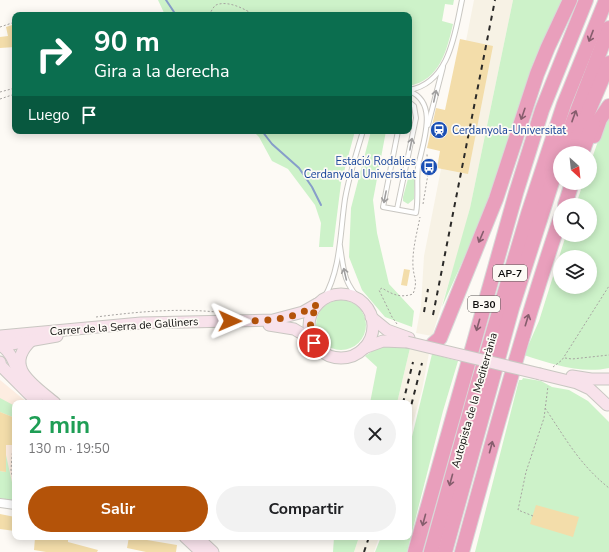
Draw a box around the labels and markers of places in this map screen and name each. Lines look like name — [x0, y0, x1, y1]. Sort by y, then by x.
station icon: Cerdanyola-Universitat — [429, 120, 449, 140]
place label: Cerdanyola-Universitat — [452, 123, 566, 138]
place label: Estació Rodalies Cerdanyola Universitat — [304, 154, 416, 182]
bus stop icon: Estació Rodalies Cerdanyola Universitat — [419, 157, 439, 177]
pin — [297, 326, 331, 360]

